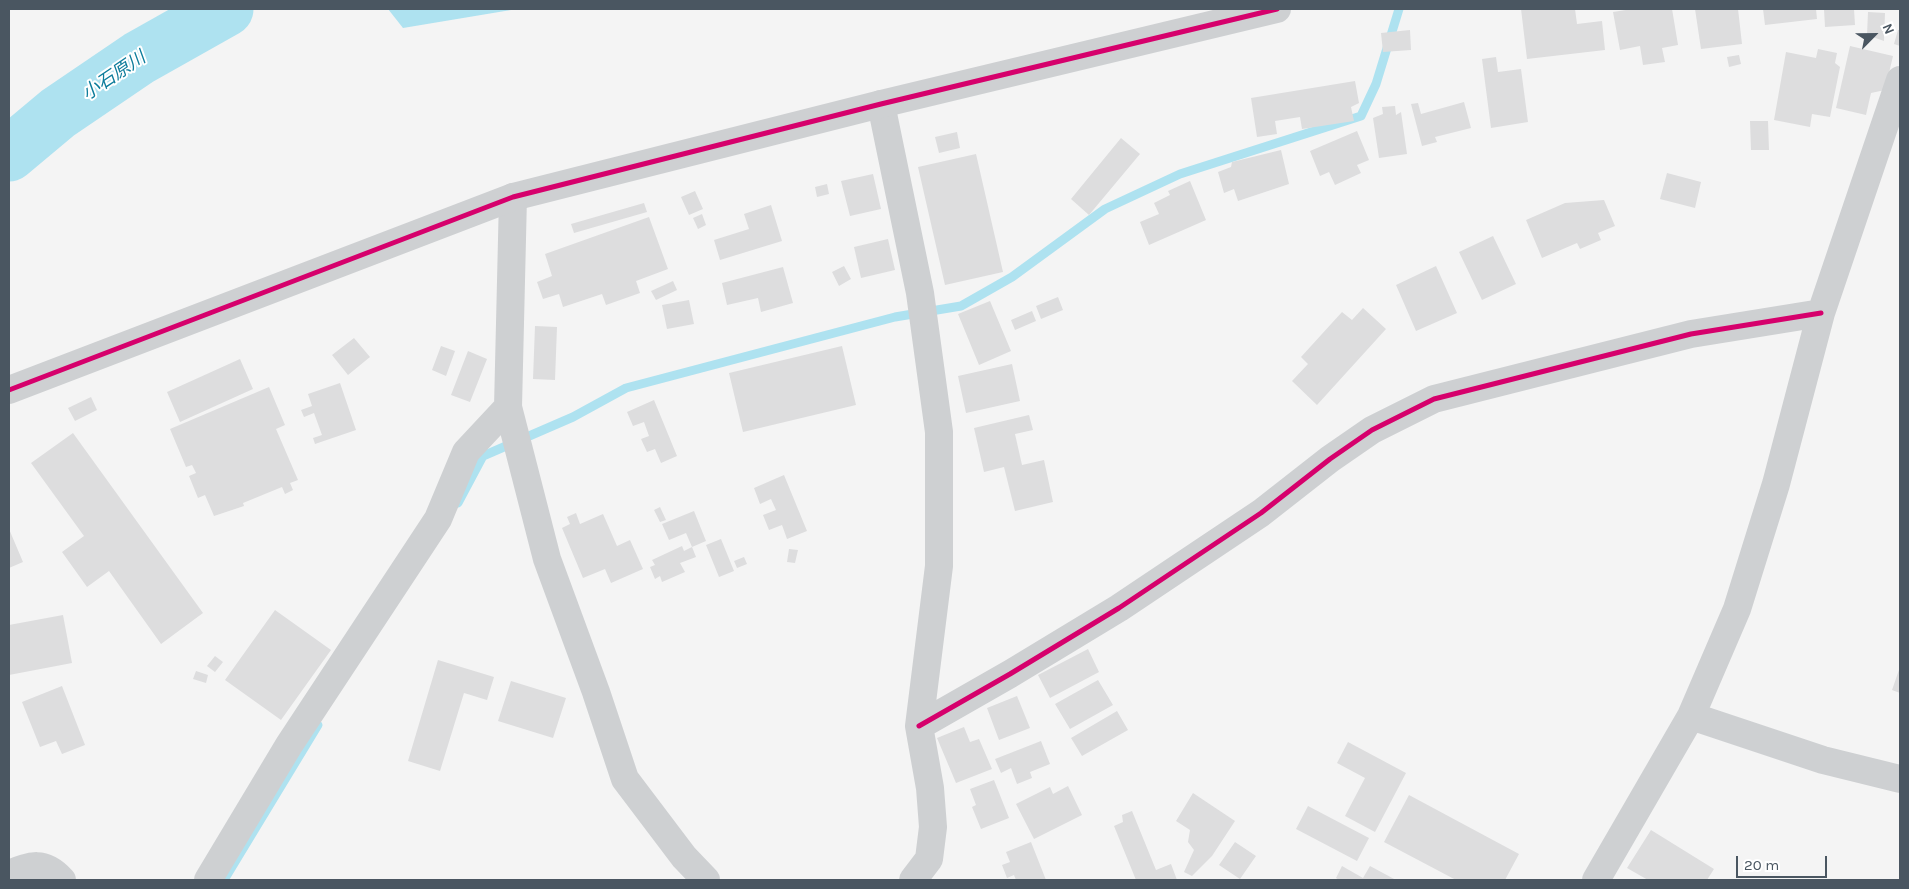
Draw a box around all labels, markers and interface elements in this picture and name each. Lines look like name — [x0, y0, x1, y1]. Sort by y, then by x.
north arrow — [1849, 10, 1899, 60]
text: N — [1878, 21, 1898, 37]
water label: 小石原川 — [78, 47, 150, 105]
scale bar — [1739, 846, 1830, 878]
text: 20 m — [1744, 856, 1779, 874]

